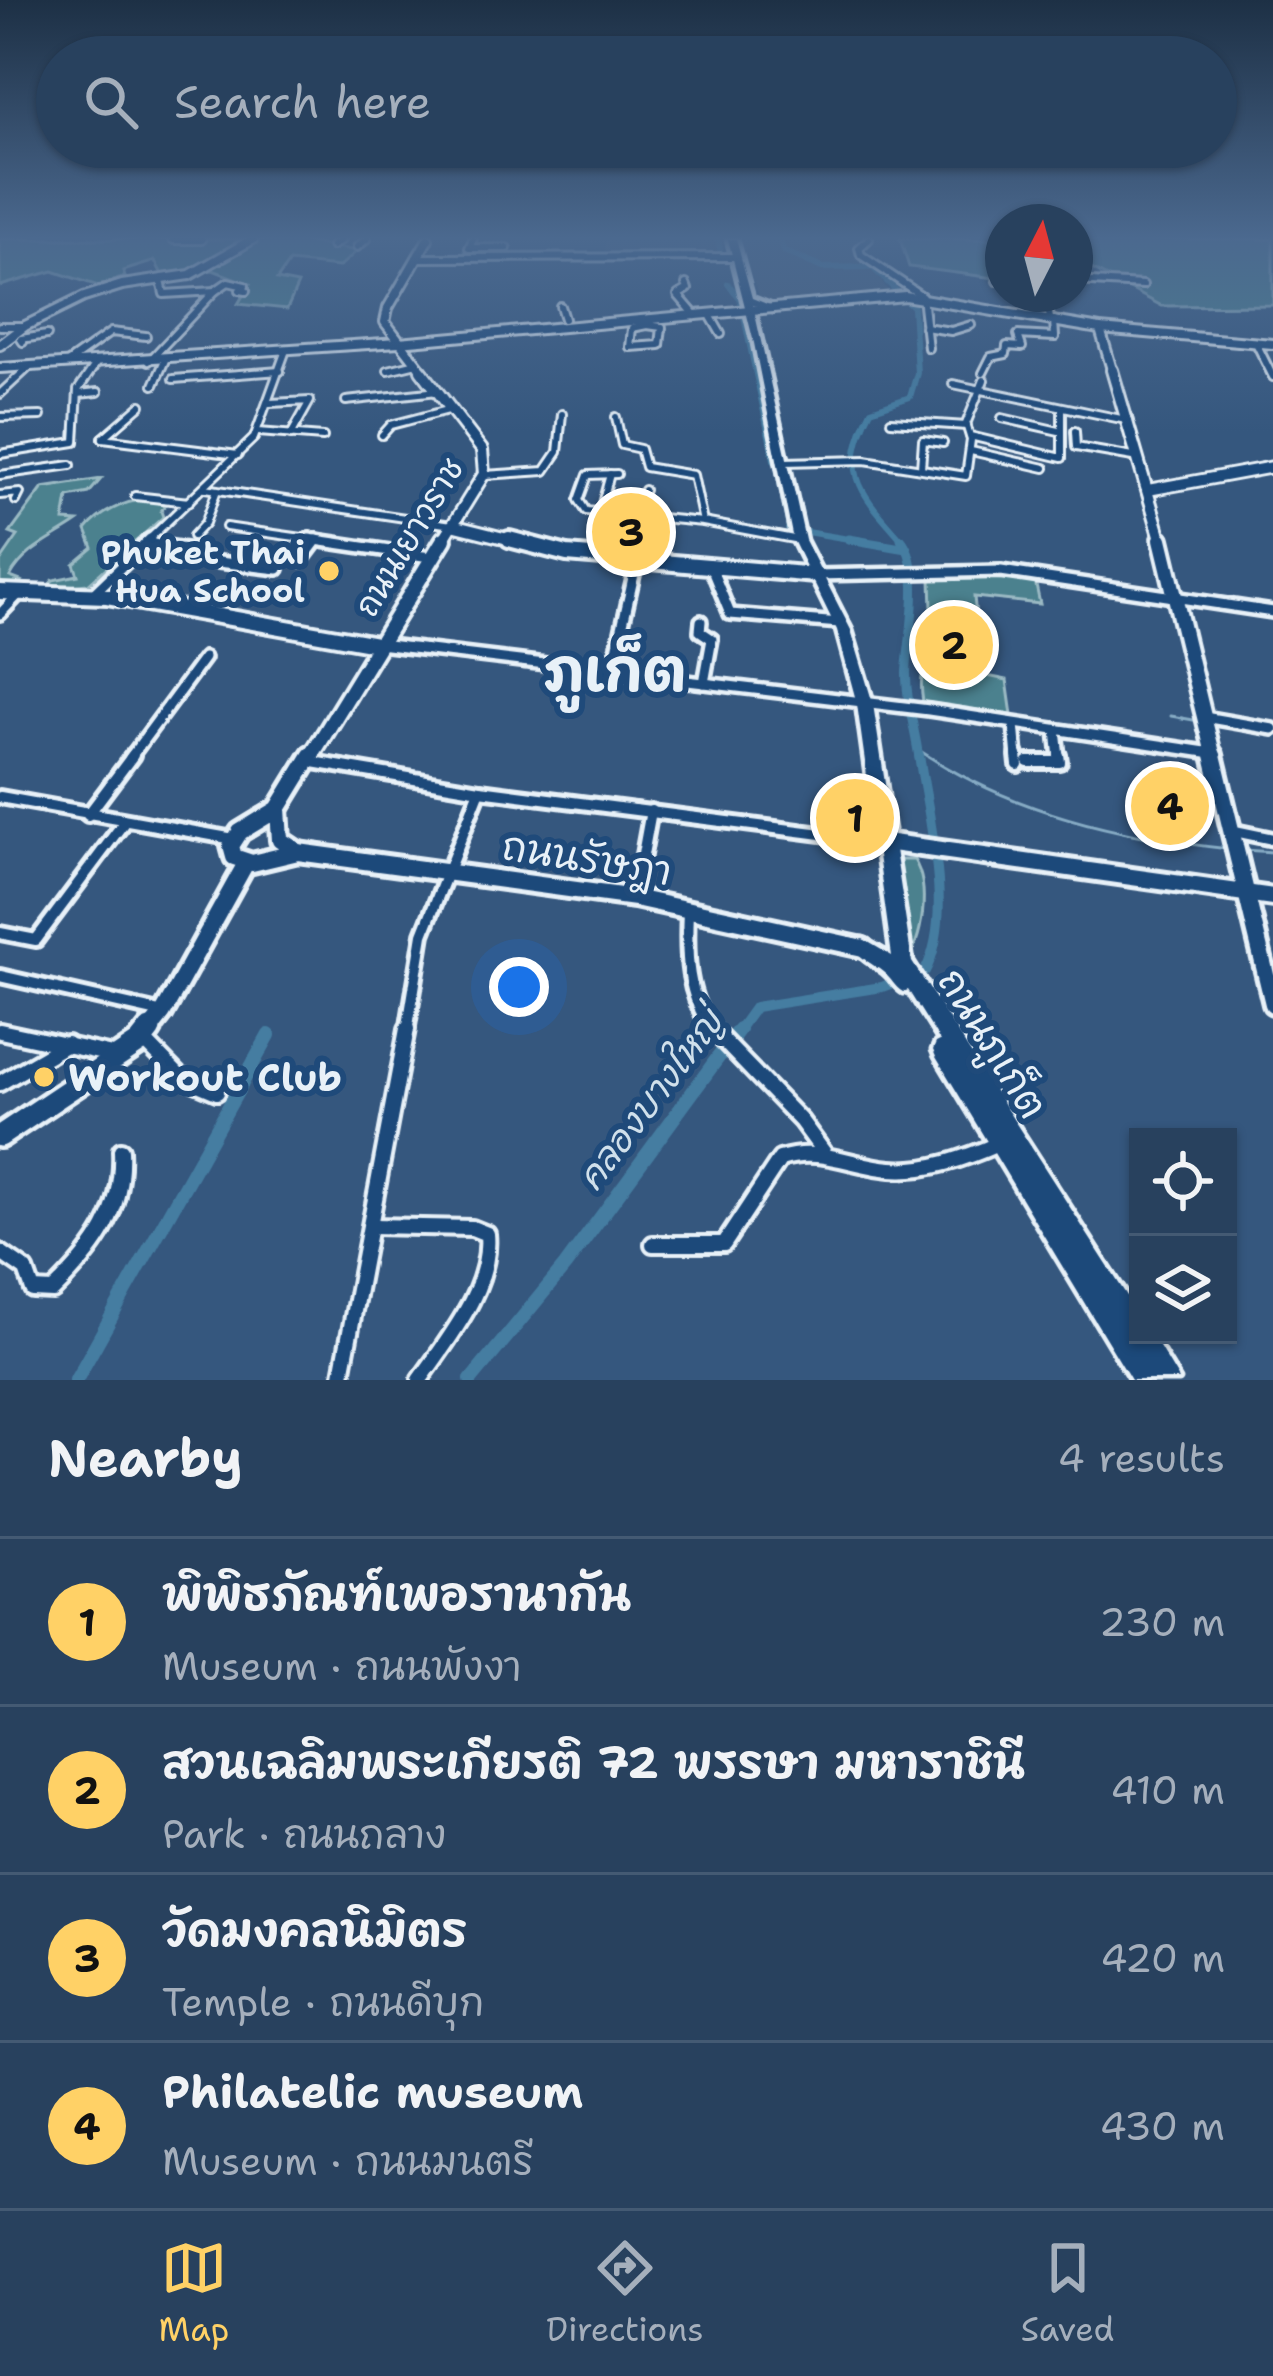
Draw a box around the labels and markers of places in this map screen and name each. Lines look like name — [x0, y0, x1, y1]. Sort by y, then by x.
pin: 3 — [592, 487, 670, 577]
place label: Phuket Thai Hua School — [101, 530, 305, 613]
marker: Phuket Thai Hua School — [316, 558, 342, 584]
pin: 2 — [915, 600, 993, 690]
pin: 4 — [1131, 761, 1209, 851]
pin: 1 — [816, 773, 894, 863]
place label: Workout Club — [68, 1051, 342, 1103]
marker: Workout Club — [31, 1064, 57, 1090]

